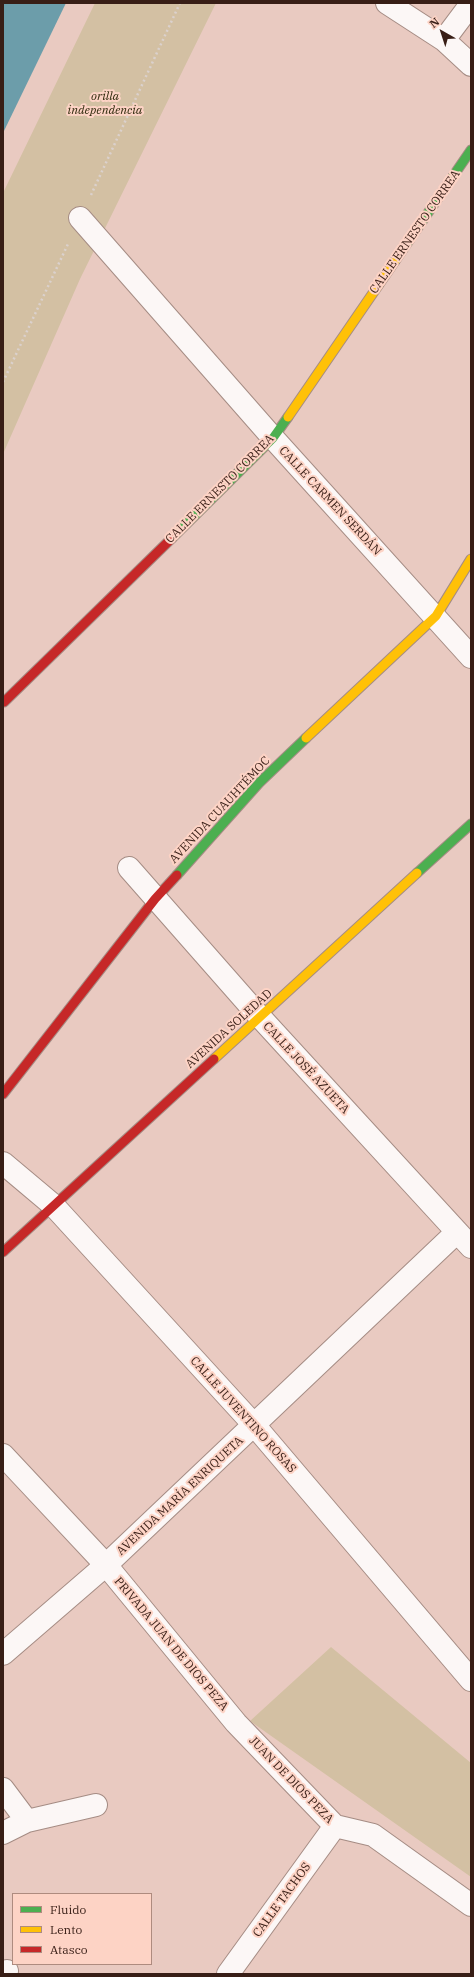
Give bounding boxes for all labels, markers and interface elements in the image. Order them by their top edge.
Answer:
north arrow [422,12,462,52]
text: N [427,15,442,31]
park label: orilla independencia [68,90,142,118]
street label: CALLE ERNESTO CORREA [367,167,463,297]
street label: CALLE ERNESTO CORREA [163,432,277,546]
street label: CALLE CARMEN SERDÁN [276,444,384,558]
street label: AVENIDA CUAUHTÉMOC [167,754,273,866]
street label: AVENIDA SOLEDAD [183,986,275,1072]
street label: CALLE JOSÉ AZUETA [260,1019,352,1117]
street label: CALLE JUVENTINO ROSAS [187,1354,299,1476]
street label: AVENIDA MARÍA ENRIQUETA [114,1434,246,1558]
street label: PRIVADA JUAN DE DIOS PEZA [111,1574,231,1714]
street label: JUAN DE DIOS PEZA [246,1733,336,1827]
street label: CALLE TACHOS [250,1860,314,1940]
legend [12,1893,152,1965]
text: Fluido [50,1902,86,1917]
text: Lento [50,1922,82,1937]
text: Atasco [50,1942,88,1957]

